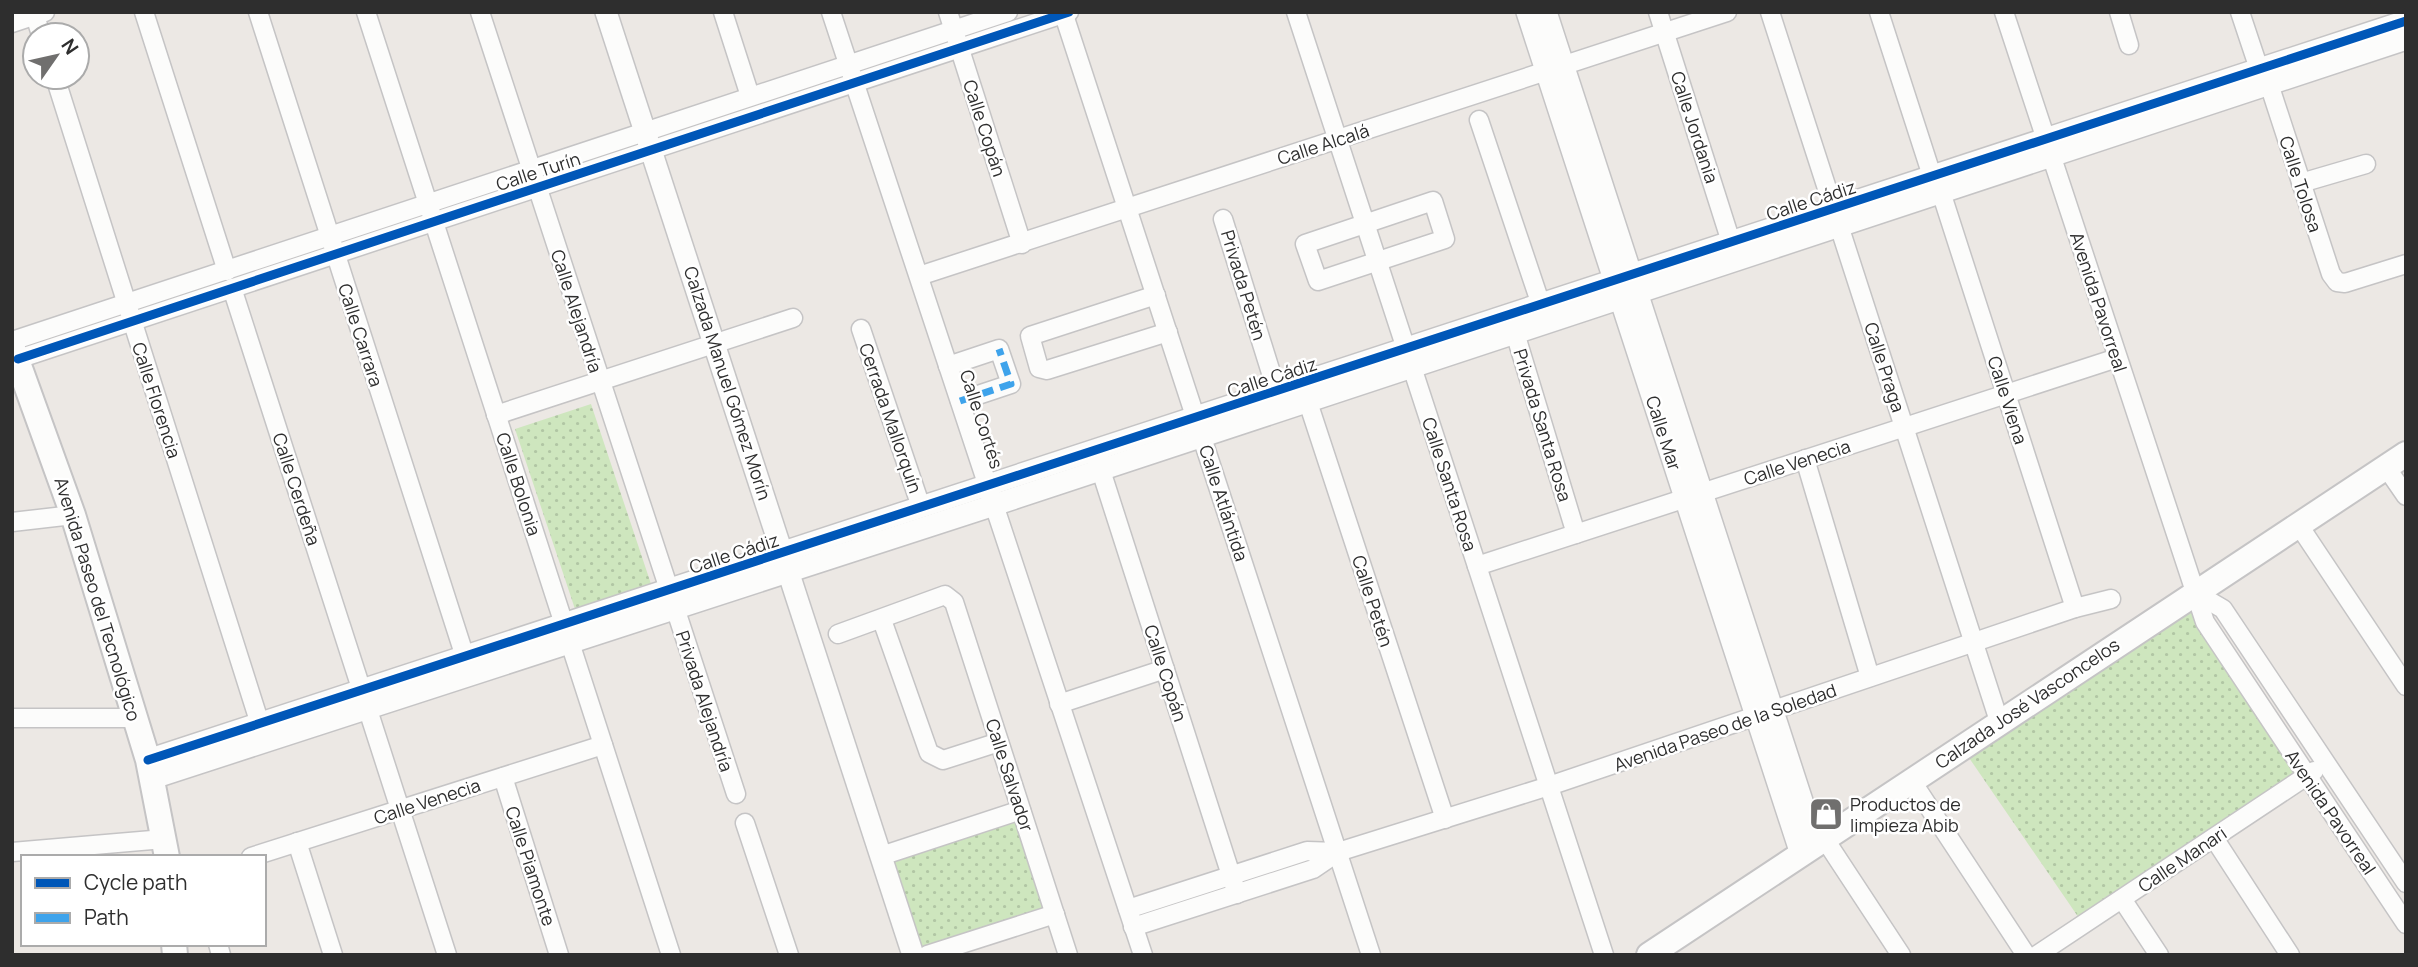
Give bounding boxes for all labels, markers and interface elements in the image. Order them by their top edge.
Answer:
north arrow [21,21,91,91]
text: N [55,34,85,59]
street label: Calle Jordania [1666,68,1724,186]
street label: Calle Copán [958,77,1012,179]
street label: Calle Alcalá [1274,118,1372,170]
street label: Calle Tolosa [2274,133,2328,235]
street label: Calle Turín [493,146,583,196]
street label: Calle Cádiz [1763,174,1859,226]
street label: Privada Petén [1216,227,1272,343]
street label: Avenida Pavorreal [2065,229,2133,375]
street label: Calle Alejandría [546,246,608,376]
street label: Calzada Manuel Gómez Morín [679,263,777,503]
street label: Calle Carrara [333,280,389,390]
street label: Calle Praga [1859,319,1911,415]
street label: Calle Florencia [127,339,187,461]
street label: Cerrada Mallorquín [854,340,928,496]
street label: Privada Santa Rosa [1508,346,1578,504]
street label: Calle Cádiz [1224,351,1320,403]
street label: Calle Viena [1983,353,2033,447]
street label: Calle Cortés [955,366,1009,472]
street label: Calle Mar [1641,393,1687,474]
street label: Calle Santa Rosa [1417,414,1483,554]
street label: Calle Bolonia [491,429,547,539]
street label: Calle Cerdeña [268,430,326,548]
street label: Calle Venecia [1741,434,1853,490]
street label: Calle Atlántida [1194,442,1254,564]
street label: Avenida Paseo del Tecnológico [49,474,147,724]
street label: Calle Cádiz [686,527,782,579]
street label: Calle Petén [1347,552,1399,650]
street label: Calle Copán [1139,622,1193,724]
street label: Privada Alejandría [671,627,739,775]
street label: Calzada José Vasconcelos [1930,632,2124,774]
street label: Avenida Paseo de la Soledad [1610,678,1840,776]
street label: Calle Salvador [980,716,1040,835]
street label: Avenida Pavorreal [2280,745,2382,879]
street label: Calle Venecia [371,773,483,829]
place label: Productos de limpieza Abib [1850,792,1961,837]
shop icon: Productos de limpieza Abib [1807,795,1845,833]
street label: Calle Piamonte [500,803,562,929]
street label: Calle Manari [2133,821,2231,897]
legend [21,855,266,946]
text: Cycle path [84,868,187,896]
text: Path [84,903,129,931]

